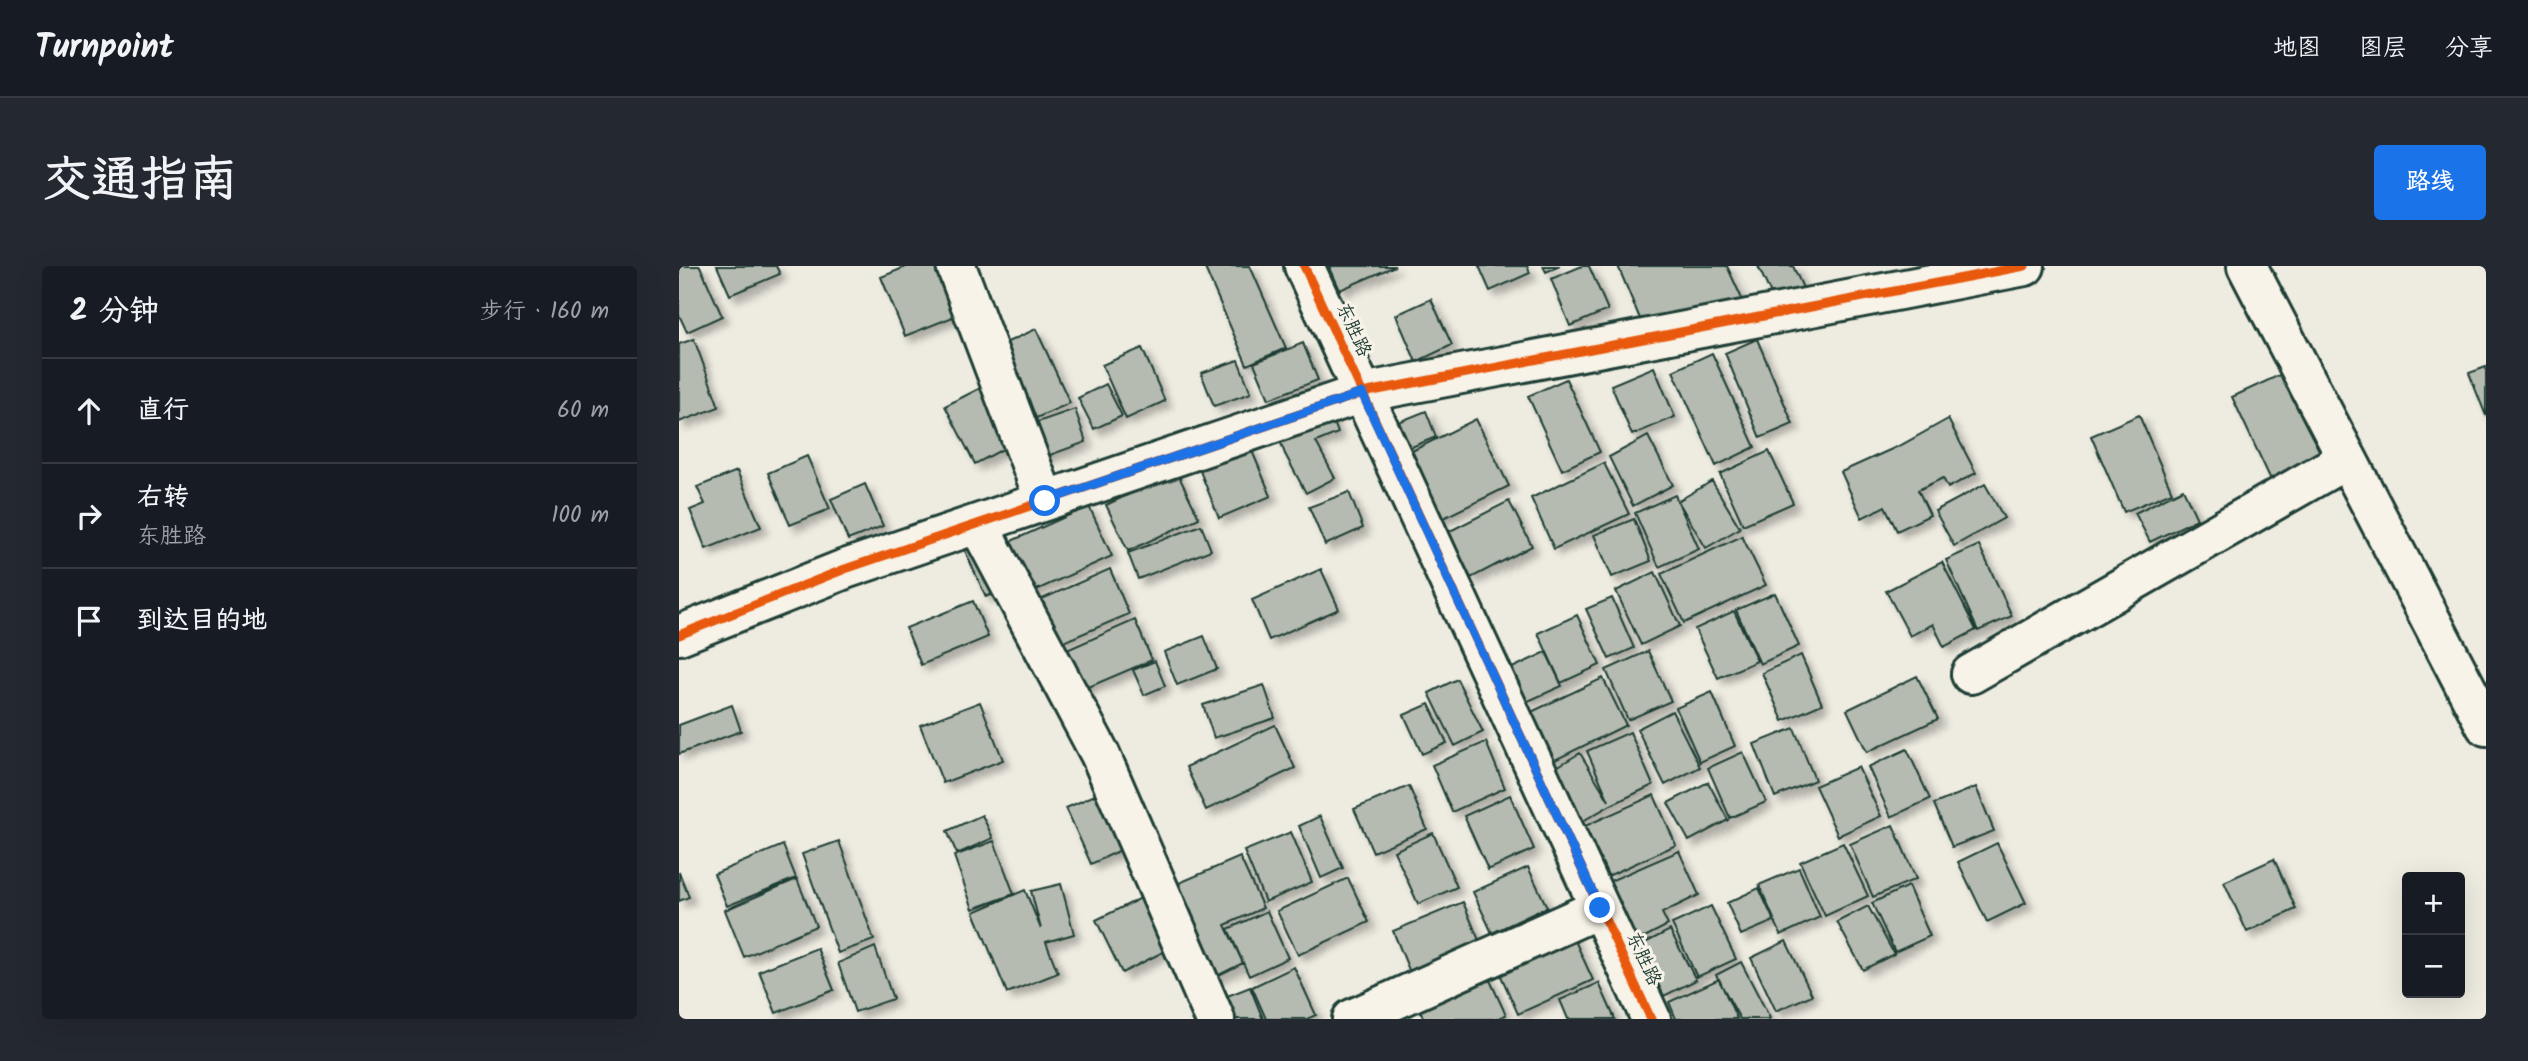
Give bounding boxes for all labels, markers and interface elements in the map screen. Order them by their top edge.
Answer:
text: Turnpoint [35,22,174,75]
text: 地图 [2273,29,2321,68]
text: 图层 [2359,29,2407,68]
text: 分享 [2445,29,2493,68]
text: 交通指南 [42,143,238,221]
button: 路线 [2374,145,2486,220]
text: 2 分钟 [70,288,159,336]
text: 步行 · 160 m [480,294,609,330]
street label: 东胜路 [1327,298,1379,362]
text: 直行 [137,390,189,432]
icon: ahead [70,392,108,430]
text: 60 m [557,393,609,429]
text: 右转 [137,477,189,519]
route start [1029,485,1060,516]
icon: right [70,497,108,535]
text: 100 m [551,498,609,534]
text: 东胜路 [137,519,206,555]
text: 到达目的地 [137,600,267,642]
icon: arrive [70,602,108,640]
map controls [2402,872,2465,998]
button: + [2402,872,2465,935]
route end [1584,892,1615,923]
street label: 东胜路 [1617,927,1669,991]
button: − [2402,935,2465,998]

